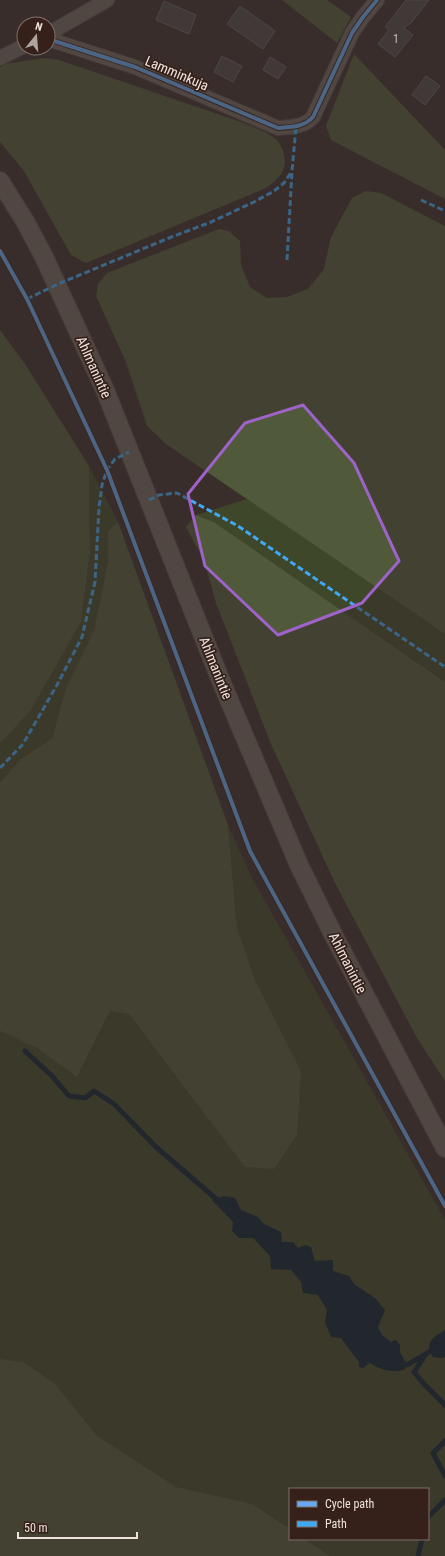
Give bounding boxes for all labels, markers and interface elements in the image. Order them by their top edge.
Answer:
north arrow [16,16,56,56]
text: N [34,20,44,34]
house number: 1 [393,32,399,46]
street label: Lamminkuja [143,52,211,94]
street label: Ahlmanintie [73,334,115,401]
street label: Ahlmanintie [196,634,236,702]
street label: Ahlmanintie [326,930,370,996]
legend [289,1488,429,1540]
text: Cycle path [325,1497,375,1511]
scale bar [18,1514,137,1540]
text: Path [325,1517,347,1531]
text: 50 m [24,1521,48,1535]

